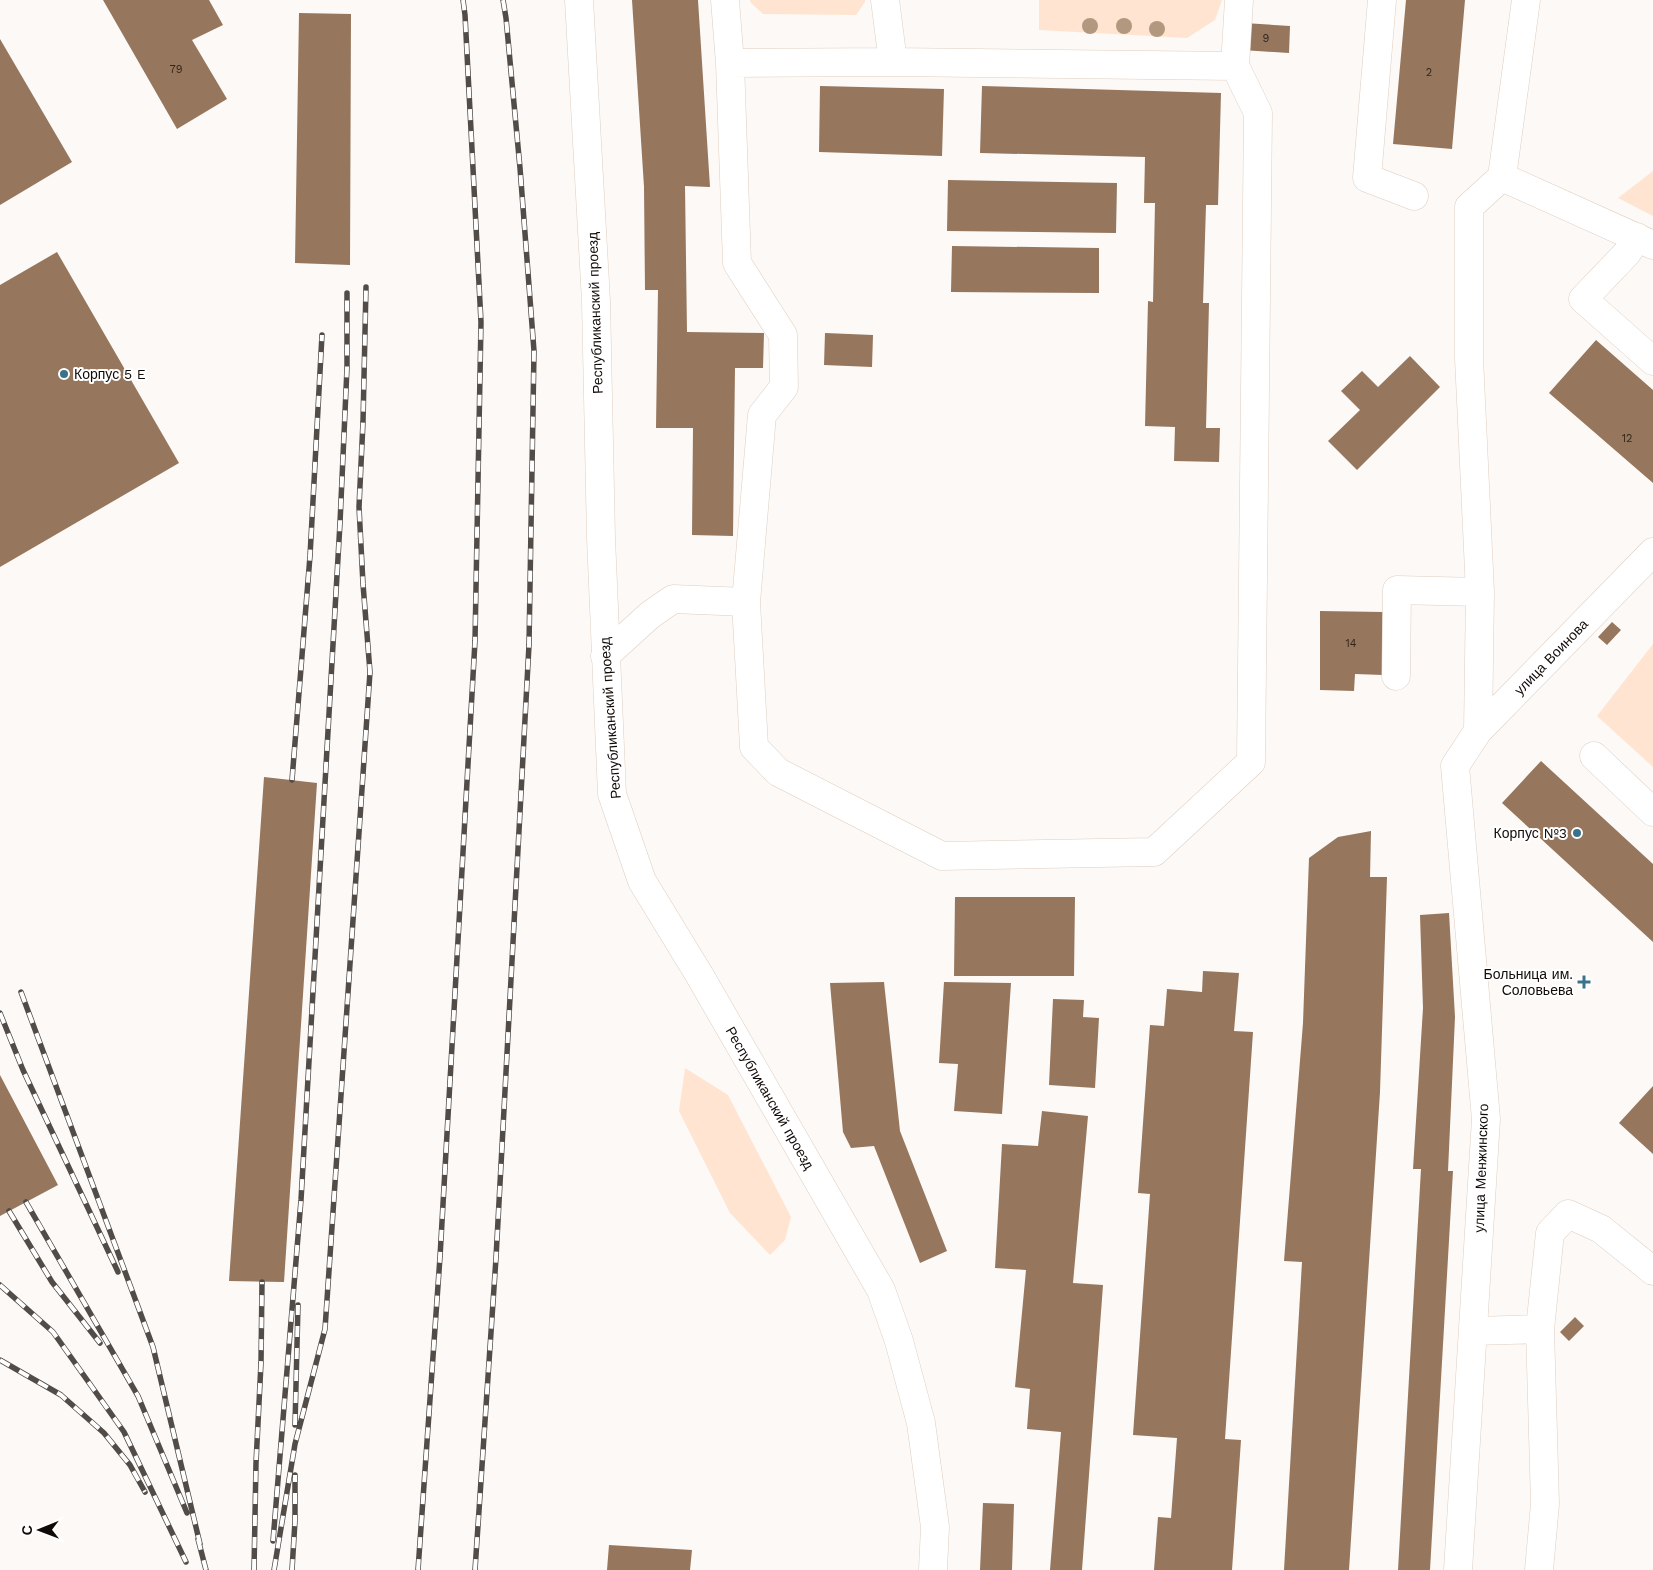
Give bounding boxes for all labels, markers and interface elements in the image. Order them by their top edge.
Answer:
house number: 9 [1263,32,1270,45]
house number: 79 [170,63,183,76]
house number: 2 [1426,66,1432,79]
street label: Республиканский проезд [584,232,606,394]
place label: Корпус 5 E [74,366,146,382]
marker: Корпус 5 E [58,368,70,380]
house number: 12 [1622,432,1632,445]
street label: улица Воинова [1511,616,1591,698]
street label: Республиканский проезд [596,637,624,799]
house number: 14 [1345,637,1357,650]
place label: Корпус №3 [1494,825,1567,841]
marker: Корпус №3 [1571,827,1583,839]
place label: Больница им. Соловьева [1484,966,1573,998]
marker: Больница им. Соловьева [1577,975,1591,989]
street label: Республиканский проезд [723,1024,817,1172]
street label: улица Менжинского [1471,1103,1491,1233]
north arrow [15,1505,65,1555]
text: С [19,1525,35,1535]

